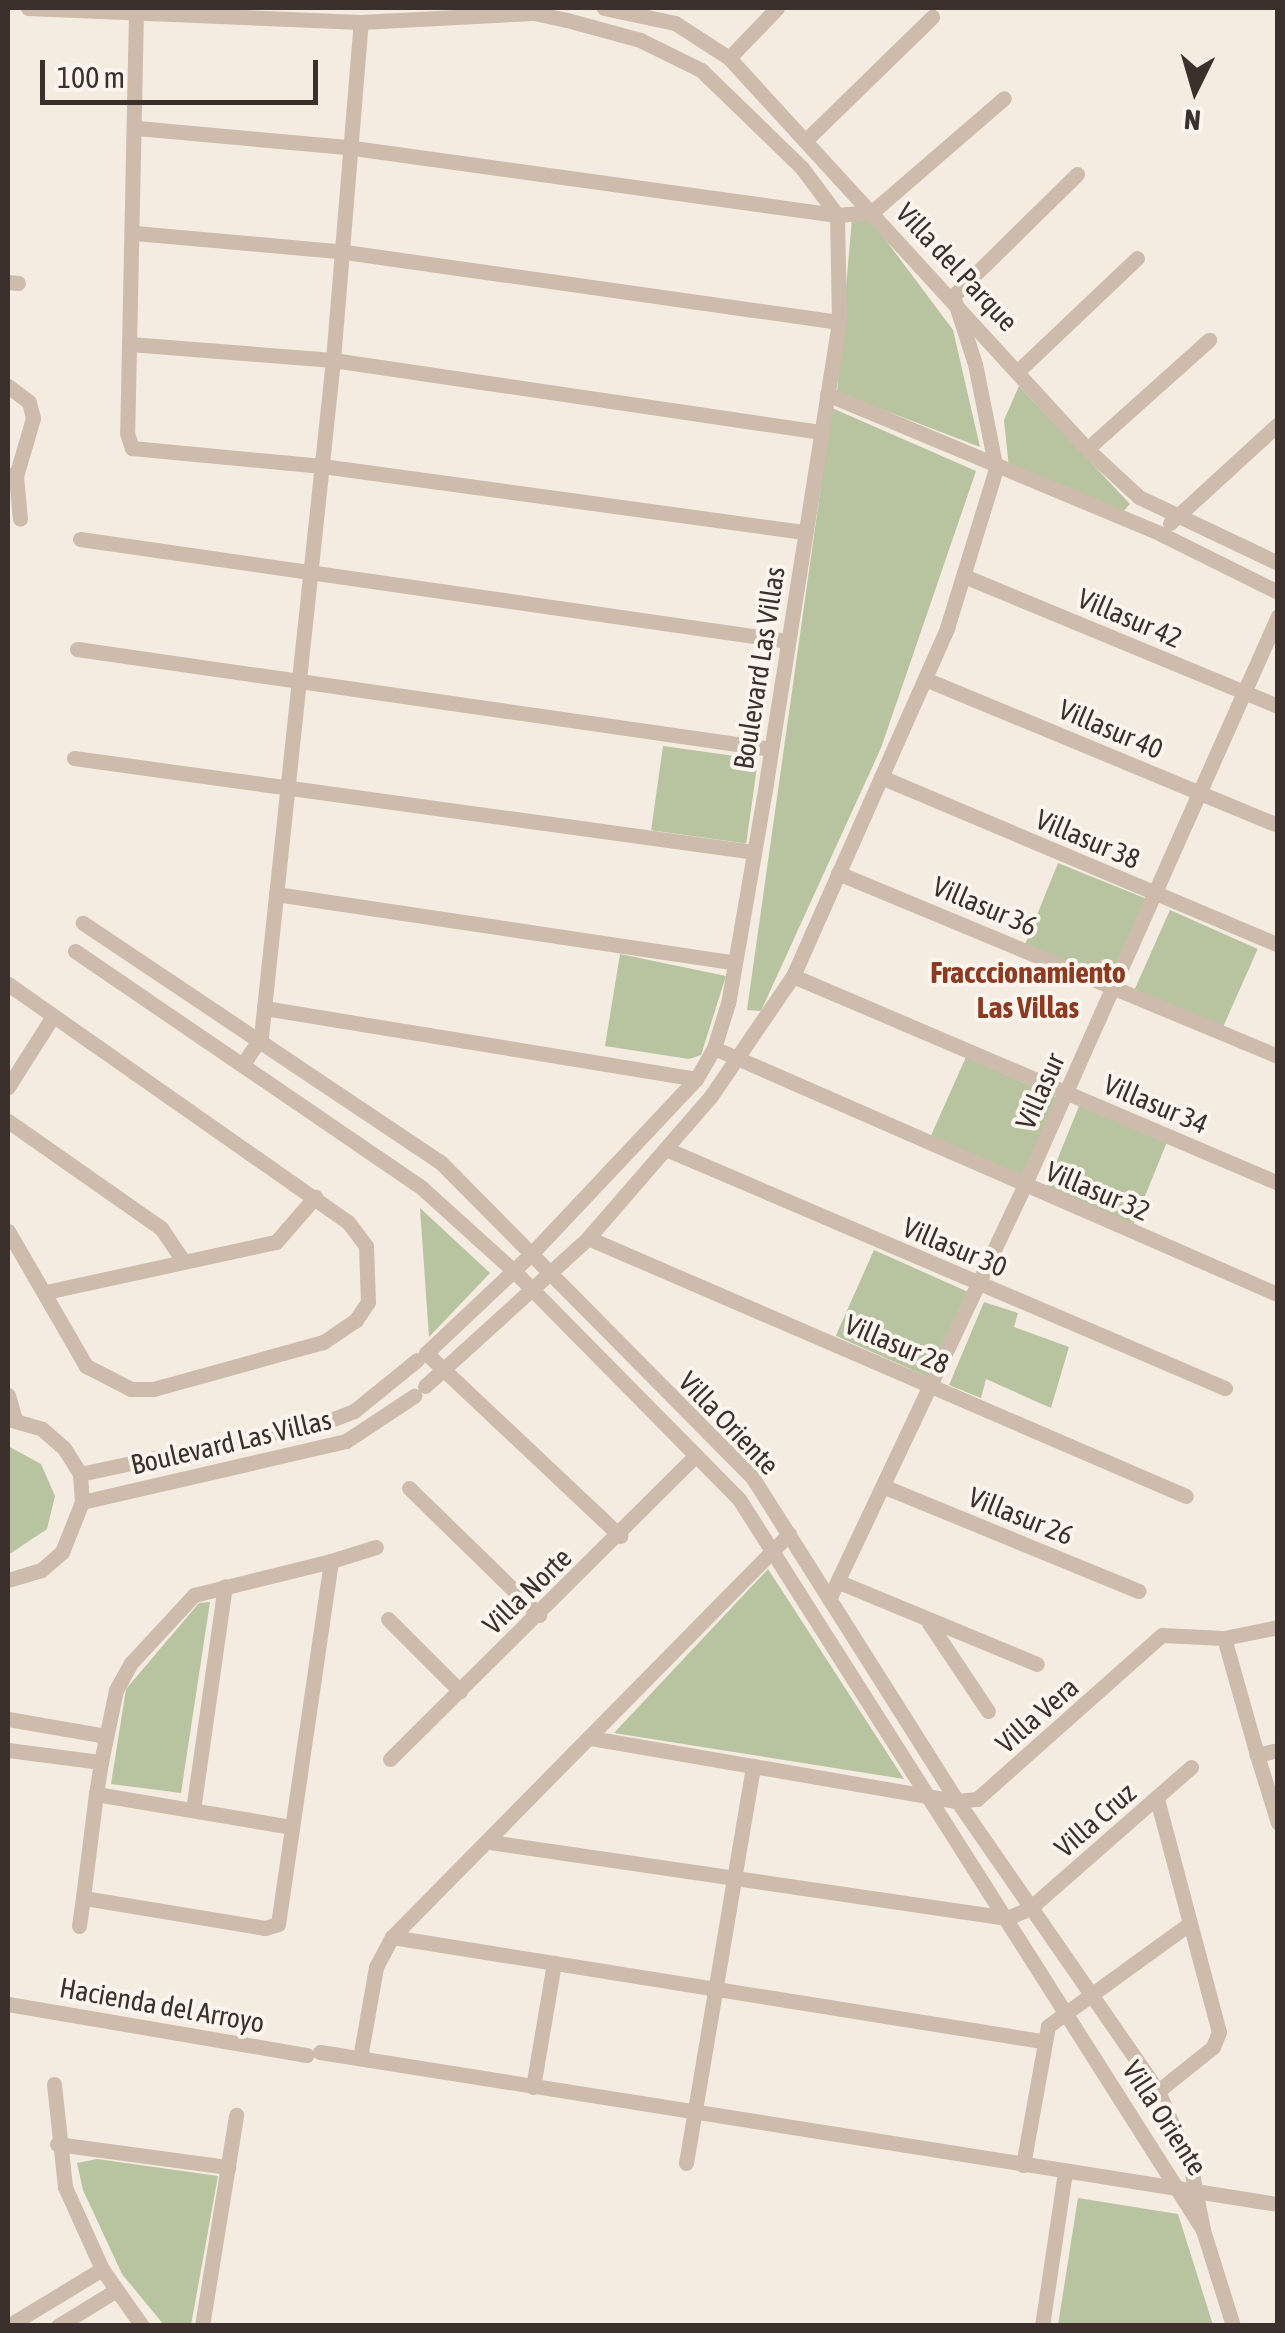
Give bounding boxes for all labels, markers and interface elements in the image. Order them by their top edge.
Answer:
scale bar [45,40,322,102]
north arrow [1145,40,1245,140]
text: 100 m [57,60,125,94]
text: N [1183,103,1202,137]
street label: Villa del Parque [889,196,1025,338]
street label: Boulevard Las Villas [726,564,792,772]
street label: Villasur 42 [1073,581,1187,655]
street label: Villasur 40 [1054,692,1168,766]
street label: Villasur 38 [1031,802,1145,876]
street label: Villasur 36 [928,869,1042,943]
district label: Fracccionamiento Las Villas [930,954,1126,1024]
street label: Villasur [1008,1048,1072,1134]
street label: Villasur 34 [1099,1067,1213,1141]
street label: Villasur 32 [1041,1154,1155,1228]
street label: Villasur 30 [898,1210,1012,1284]
street label: Villasur 28 [840,1307,954,1381]
street label: Villa Oriente [672,1365,786,1481]
street label: Boulevard Las Villas [128,1403,334,1481]
street label: Villasur 26 [964,1480,1078,1552]
street label: Villa Norte [476,1541,578,1641]
street label: Villa Vera [989,1670,1085,1760]
street label: Villa Cruz [1048,1776,1142,1864]
street label: Hacienda del Arroyo [57,1970,267,2040]
street label: Villa Oriente [1116,2054,1214,2182]

